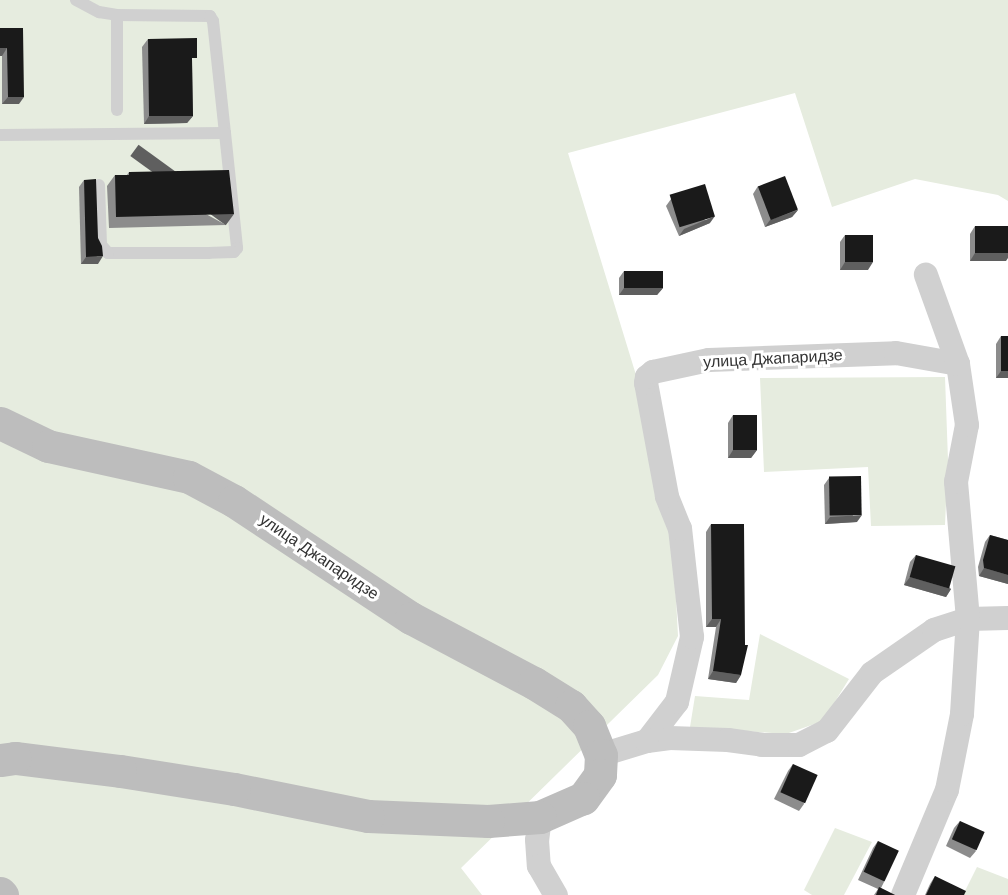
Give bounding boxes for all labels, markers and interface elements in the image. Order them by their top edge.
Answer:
street label: улица Джапаридзе [703,346,843,372]
street label: улица Джапаридзе [256,510,382,604]

